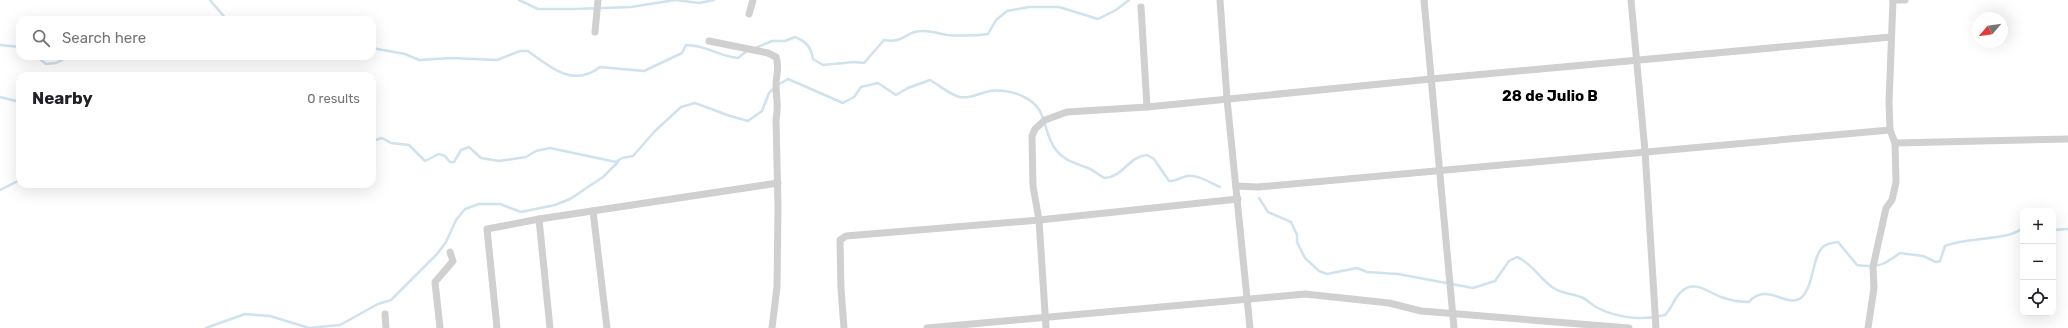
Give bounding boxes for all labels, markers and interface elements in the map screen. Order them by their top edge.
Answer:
north arrow [1972,12,2008,48]
search box [16,16,376,60]
icon: search [30,27,52,49]
text: Search here [62,29,146,47]
district label: 28 de Julio B [1502,87,1598,105]
text: Nearby [32,88,93,108]
text: 0 results [307,91,360,106]
map controls [2020,208,2056,316]
button: + [2020,208,2056,244]
button: − [2020,244,2056,280]
button: locate [2020,280,2056,316]

